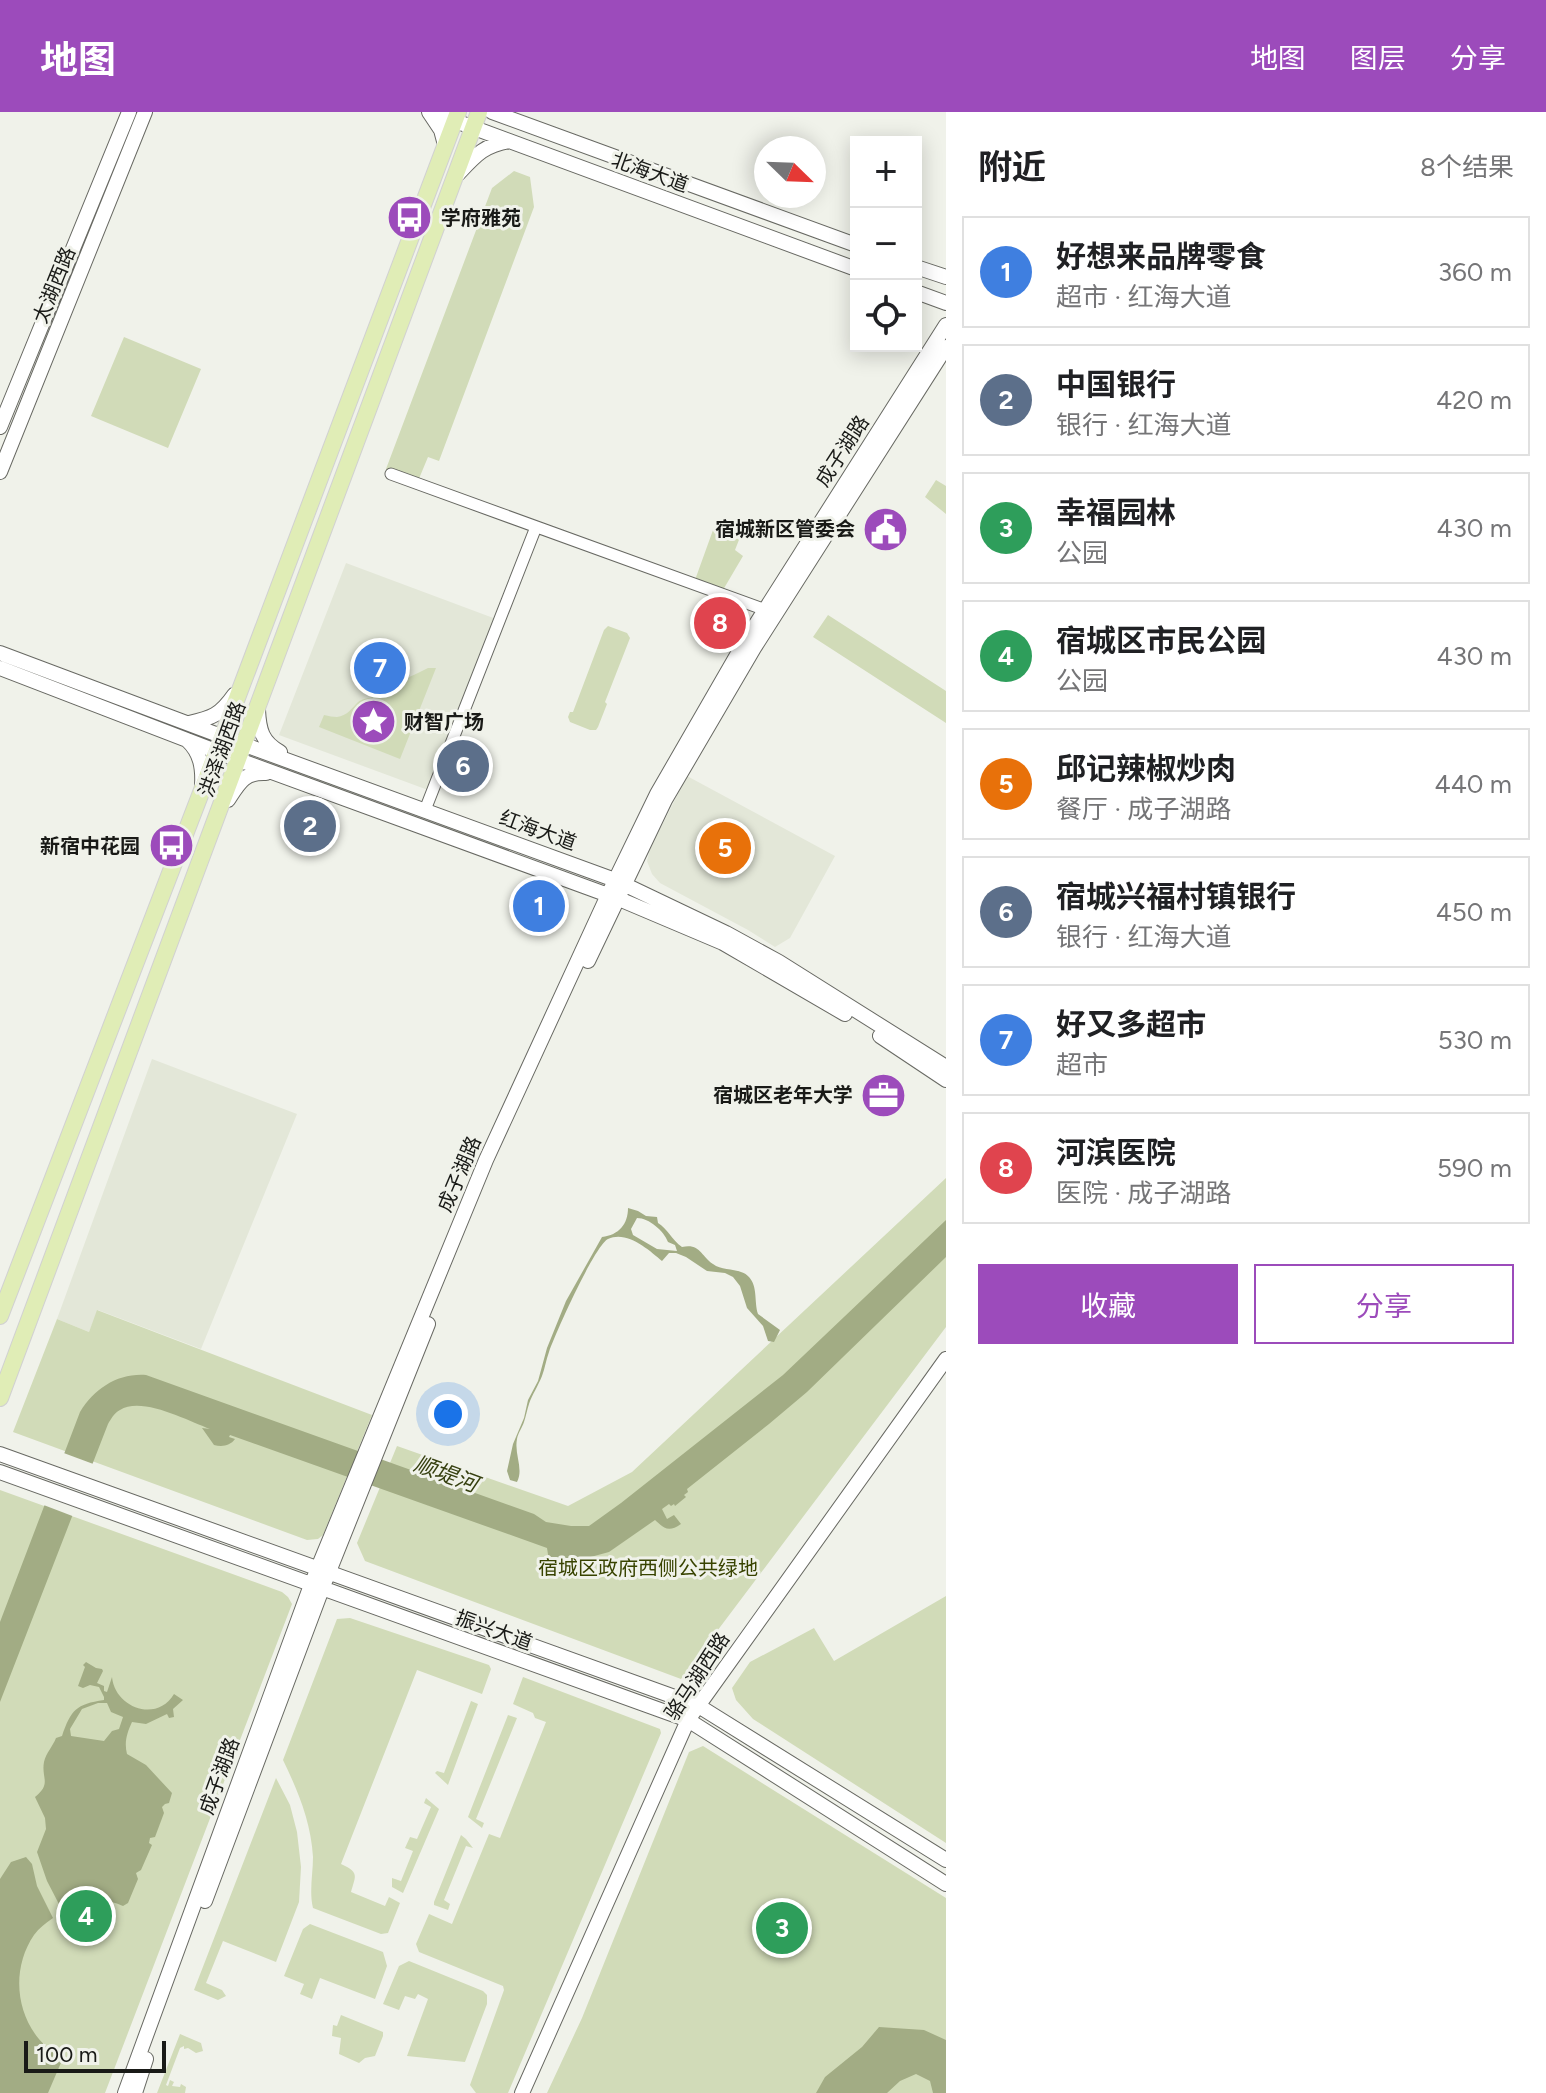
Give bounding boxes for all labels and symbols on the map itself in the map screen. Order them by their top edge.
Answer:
north arrow [754,136,826,208]
street label: 北海大道 [608,147,692,197]
bus stop icon: 学府雅苑 [386,194,434,242]
place label: 学府雅苑 [441,206,521,230]
street label: 太湖西路 [28,243,80,327]
street label: 成子湖路 [810,411,874,491]
public building icon: 宿城新区管委会 [862,505,910,553]
place label: 宿城新区管委会 [715,517,855,541]
pin: 8 [694,593,746,653]
pin: 7 [354,638,406,698]
street label: 洪泽湖西路 [194,698,250,800]
place icon: 财智广场 [349,698,397,746]
place label: 财智广场 [404,710,484,734]
pin: 6 [437,736,489,796]
pin: 2 [284,796,336,856]
street label: 红海大道 [496,805,580,855]
pin: 5 [699,818,751,878]
bus stop icon: 新宿中花园 [147,822,195,870]
place label: 新宿中花园 [40,834,140,858]
pin: 1 [513,876,565,936]
office icon: 宿城区老年大学 [860,1071,908,1119]
place label: 宿城区老年大学 [713,1083,853,1107]
street label: 成子湖路 [432,1132,486,1216]
your location [428,1394,468,1434]
water label: 顺堤河 [410,1450,485,1499]
park label: 宿城区政府西侧公共绿地 [538,1556,758,1580]
street label: 振兴大道 [452,1605,536,1655]
street label: 骆马湖西路 [660,1628,734,1724]
street label: 成子湖路 [194,1734,244,1818]
pin: 4 [60,1886,112,1946]
pin: 3 [756,1898,808,1958]
scale bar [24,2037,166,2073]

